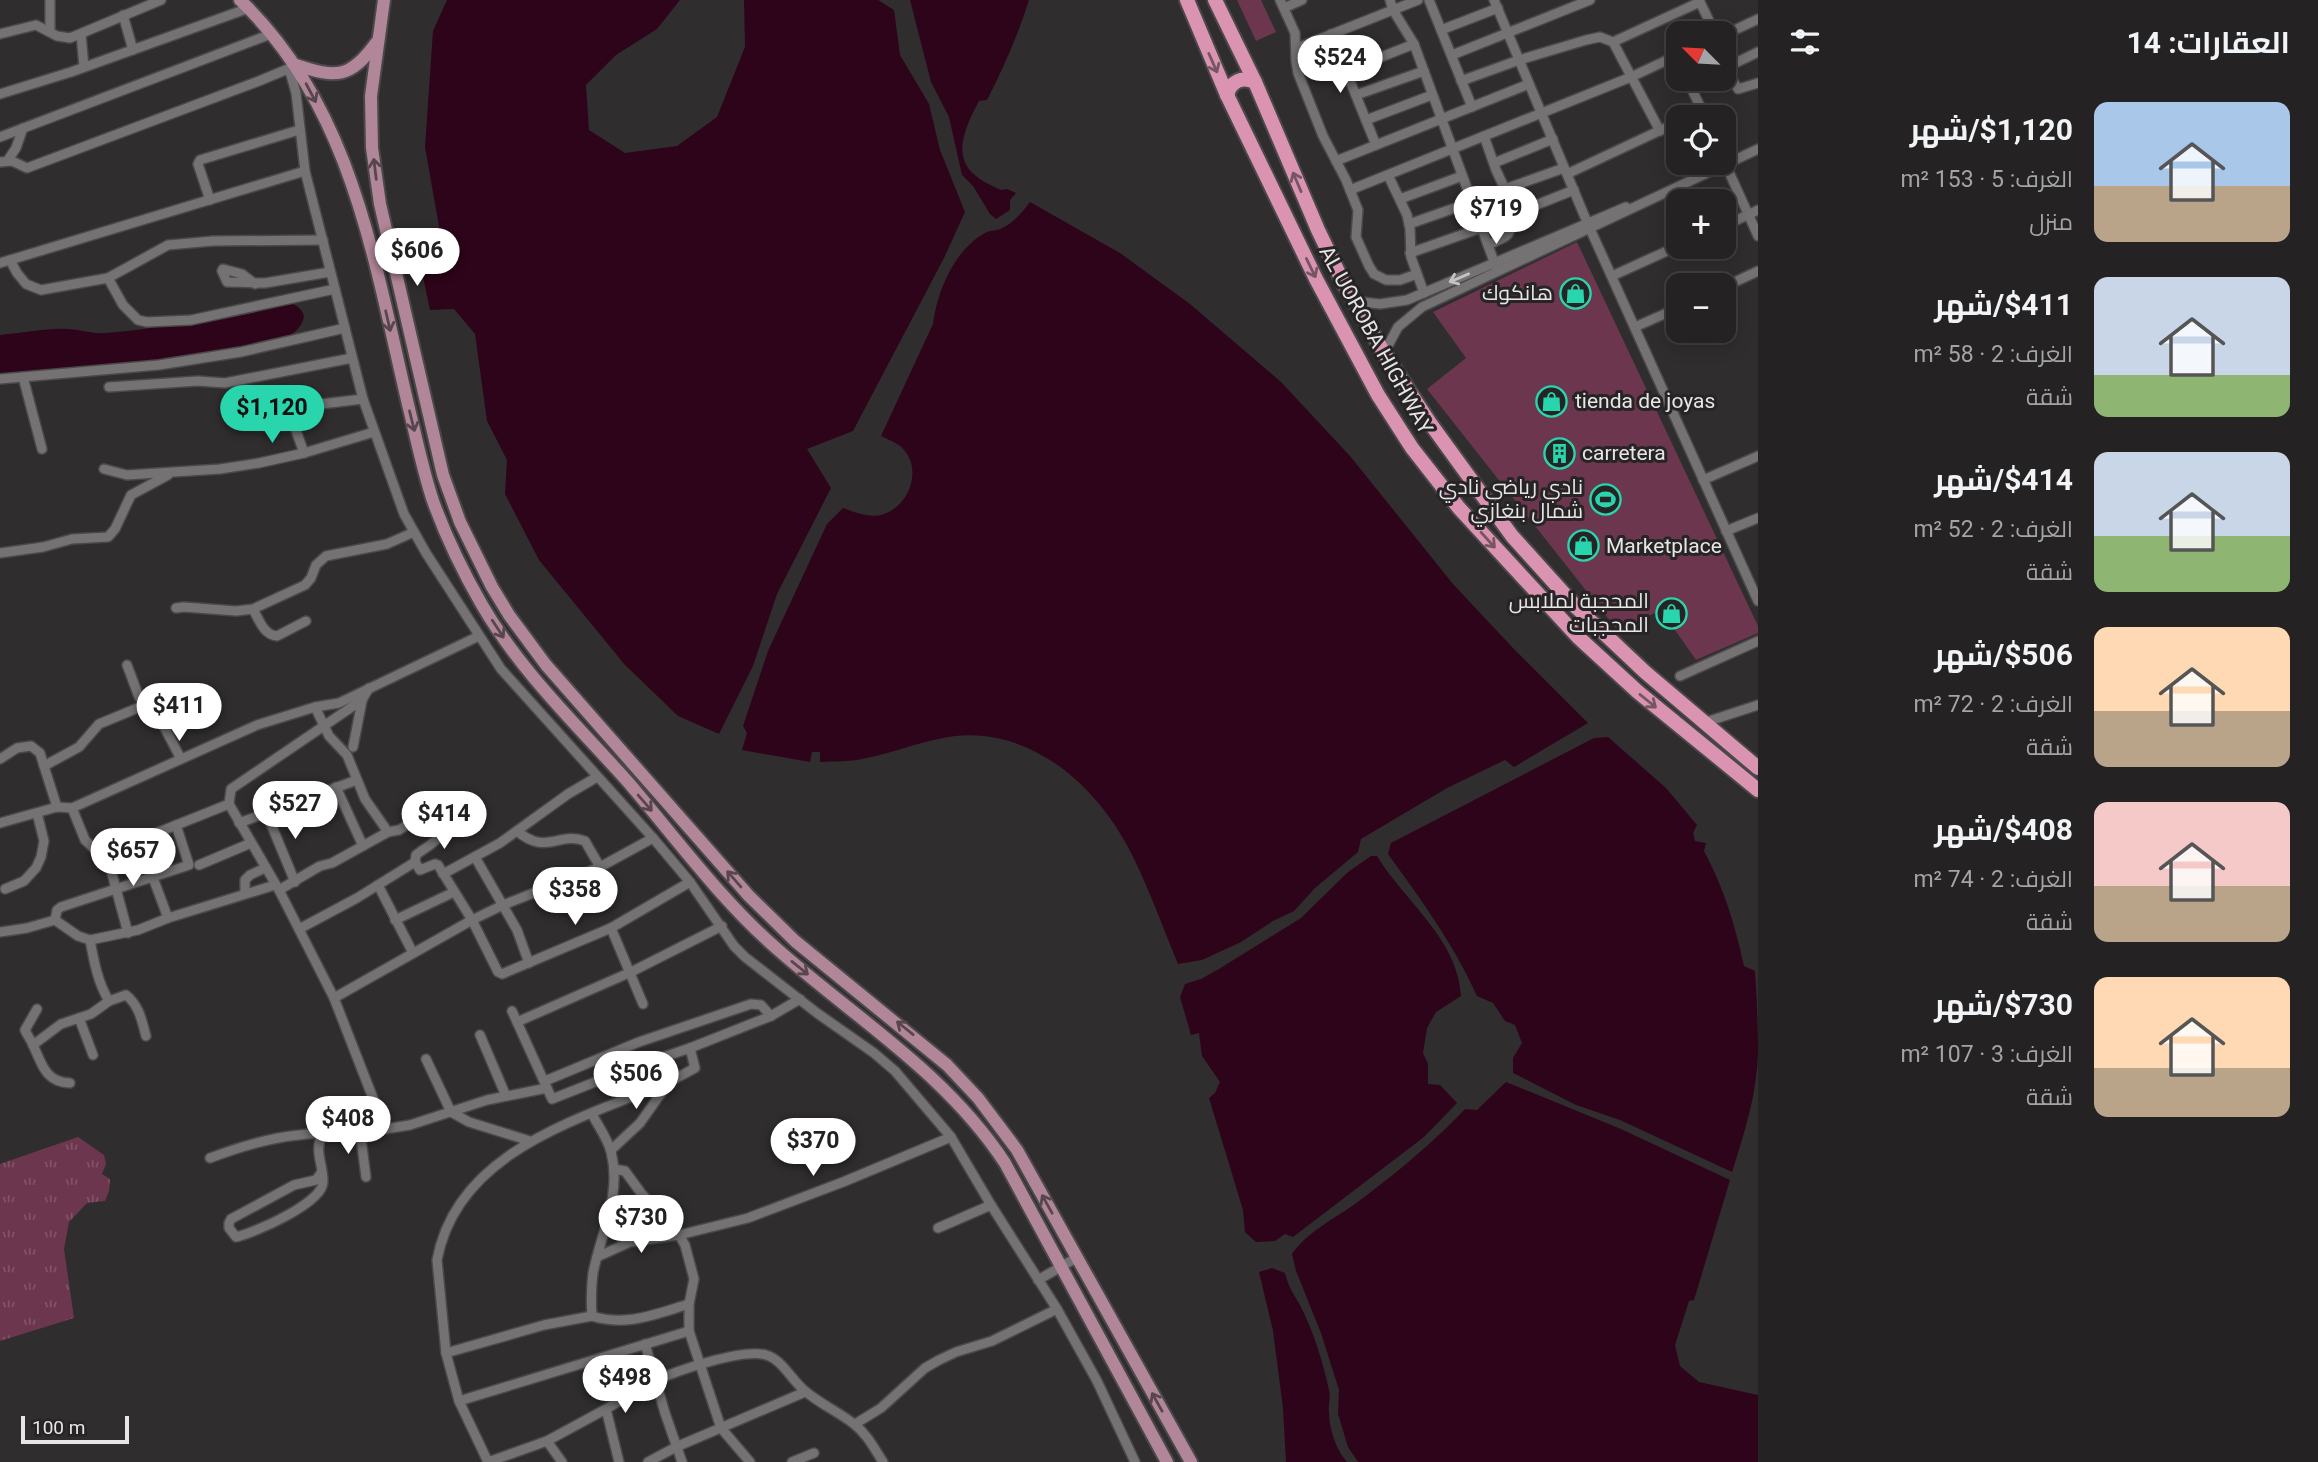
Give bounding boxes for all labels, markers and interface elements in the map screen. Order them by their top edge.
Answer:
north arrow [1666,21,1736,91]
map controls [1666,21,1736,343]
icon: filters [1786,23,1824,61]
text: العقارات: 14 [2126,25,2290,60]
pin: $524 [1299,36,1381,95]
text: $524 [1314,44,1366,71]
one-way arrow [1207,52,1220,73]
one-way arrow [304,82,318,102]
button: locate [1666,105,1736,175]
text: $1,120/شهر [1910,112,2073,147]
icon: home [2150,130,2234,214]
one-way arrow [368,158,381,181]
text: الغرف: 5 · 153 m² [1900,166,2073,193]
one-way arrow [1290,171,1303,193]
pin: $719 [1455,187,1537,246]
button: + [1666,189,1736,259]
text: $719 [1470,195,1522,222]
text: منزل [2029,209,2073,236]
pin: $606 [376,229,458,288]
text: $606 [391,237,443,264]
street label: AL UOROBA HIGHWAY [1314,242,1438,439]
one-way arrow [1305,257,1319,278]
one-way arrow [1449,272,1470,285]
button: − [1666,273,1736,343]
shop icon: هانكوك [1559,276,1593,310]
place label: هانكوك [1482,281,1553,305]
text: $411/شهر [1934,287,2073,322]
icon: home [2150,305,2234,389]
one-way arrow [382,309,396,332]
text: الغرف: 2 · 58 m² [1913,341,2073,368]
shop icon: tienda de joyas [1535,384,1569,418]
text: شقة [2026,384,2073,411]
pin: $1,120 [215,386,329,445]
place label: tienda de joyas [1575,389,1715,413]
text: $1,120 [236,394,308,421]
one-way arrow [406,409,419,431]
building icon: carretera [1542,436,1576,470]
place label: carretera [1582,441,1666,465]
text: $414/شهر [1934,462,2073,497]
place label: نادي رياضي نادي شمال بنغازي [1439,475,1583,527]
icon: home [2150,480,2234,564]
sports icon: نادي رياضي نادي شمال بنغازي [1589,482,1623,516]
text: الغرف: 2 · 52 m² [1913,516,2073,543]
shop icon: Marketplace [1566,529,1600,563]
one-way arrow [1480,530,1496,548]
place label: Marketplace [1606,534,1722,558]
text: شقة [2026,559,2073,586]
place label: المحجبة لملابس المحجبات [1509,589,1649,637]
shop icon: المحجبة لملابس المحجبات [1655,596,1689,630]
one-way arrow [491,619,505,639]
text: $506/شهر [1934,637,2073,672]
icon: home [2150,655,2234,739]
pin: $411 [138,684,220,743]
text: الغرف: 2 · 72 m² [1913,691,2073,718]
text: $411 [153,692,205,719]
one-way arrow [1639,693,1657,709]
text: شقة [2026,734,2073,761]
pin: $527 [254,782,336,841]
text: $527 [269,790,321,817]
pin: $414 [403,792,485,851]
one-way arrow [637,793,653,811]
text: $414 [418,800,470,827]
text: $408/شهر [1934,812,2073,847]
pin: $657 [92,828,174,888]
icon: home [2150,830,2234,914]
text: $657 [107,837,159,864]
text: الغرف: 2 · 74 m² [1913,866,2073,893]
pin: $358 [534,867,616,927]
one-way arrow [726,870,742,888]
text: $358 [549,876,601,903]
text: شقة [2026,909,2073,936]
one-way arrow [791,961,809,976]
text: $730/شهر [1934,987,2073,1022]
icon: home [2150,1005,2234,1089]
one-way arrow [896,1021,915,1036]
text: الغرف: 3 · 107 m² [1900,1041,2073,1068]
pin: $506 [595,1052,677,1111]
text: $506 [610,1060,662,1087]
text: شقة [2026,1084,2073,1111]
pin: $408 [307,1096,389,1156]
text: $408 [322,1105,374,1132]
pin: $370 [772,1118,854,1178]
text: $370 [787,1127,839,1154]
one-way arrow [1040,1194,1054,1214]
pin: $730 [600,1196,682,1255]
text: $730 [615,1204,667,1231]
pin: $498 [584,1356,666,1415]
text: $498 [599,1364,651,1391]
one-way arrow [1150,1393,1164,1413]
scale bar [21,1413,130,1445]
text: 100 m [32,1416,85,1439]

